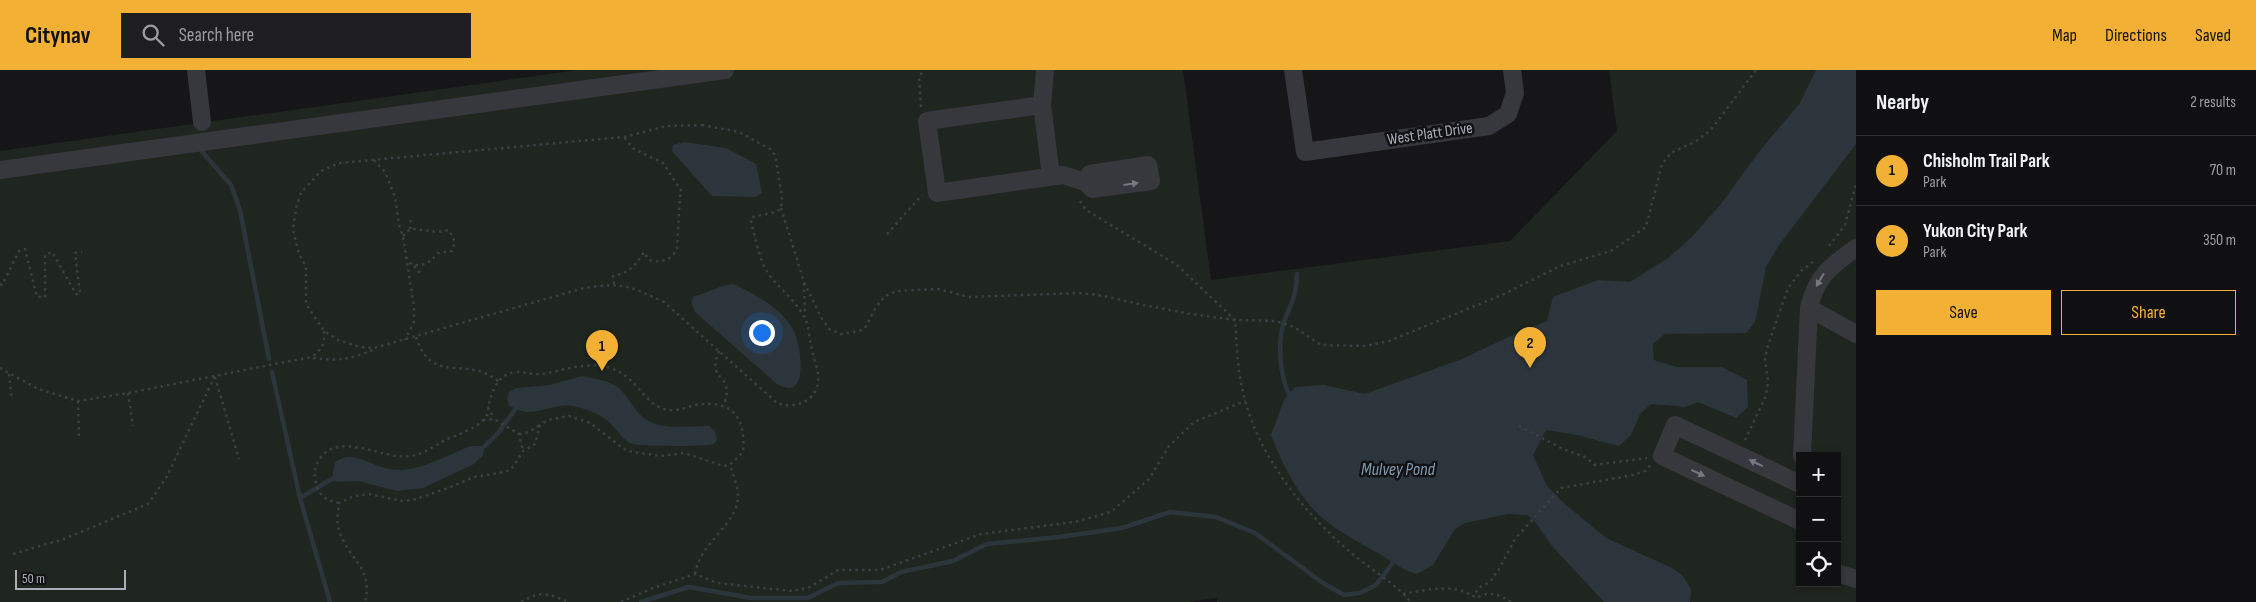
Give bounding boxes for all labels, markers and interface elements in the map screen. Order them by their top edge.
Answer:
search box [121,13,471,58]
text: Citynav [25,21,91,50]
icon: search [139,21,167,49]
text: Search here [179,24,254,47]
text: Map [2052,25,2077,46]
text: Directions [2105,25,2167,46]
text: Saved [2195,25,2231,46]
text: Nearby [1876,90,1929,115]
text: 2 results [2190,93,2236,112]
street label: West Platt Drive [1386,119,1474,149]
text: Chisholm Trail Park [1923,150,2050,173]
text: 1 [1889,161,1895,180]
text: 70 m [2210,161,2236,180]
text: Park [1923,173,1946,192]
one-way arrow [1123,179,1139,187]
text: Yukon City Park [1923,220,2028,243]
text: 2 [1888,231,1896,250]
text: 350 m [2203,231,2236,250]
text: Park [1923,243,1946,262]
one-way arrow [1816,273,1825,286]
button: Save [1876,290,2051,335]
button: Share [2061,290,2236,335]
your location [749,320,775,346]
pin: 2 [1514,327,1546,368]
pin: 1 [586,330,618,371]
map controls [1796,452,1841,587]
button: + [1796,452,1841,497]
water label: Mulvey Pond [1361,459,1436,480]
one-way arrow [1749,459,1763,467]
one-way arrow [1691,469,1705,477]
button: − [1796,497,1841,542]
button: locate [1796,542,1841,587]
scale bar [15,567,126,590]
text: 50 m [22,570,45,587]

